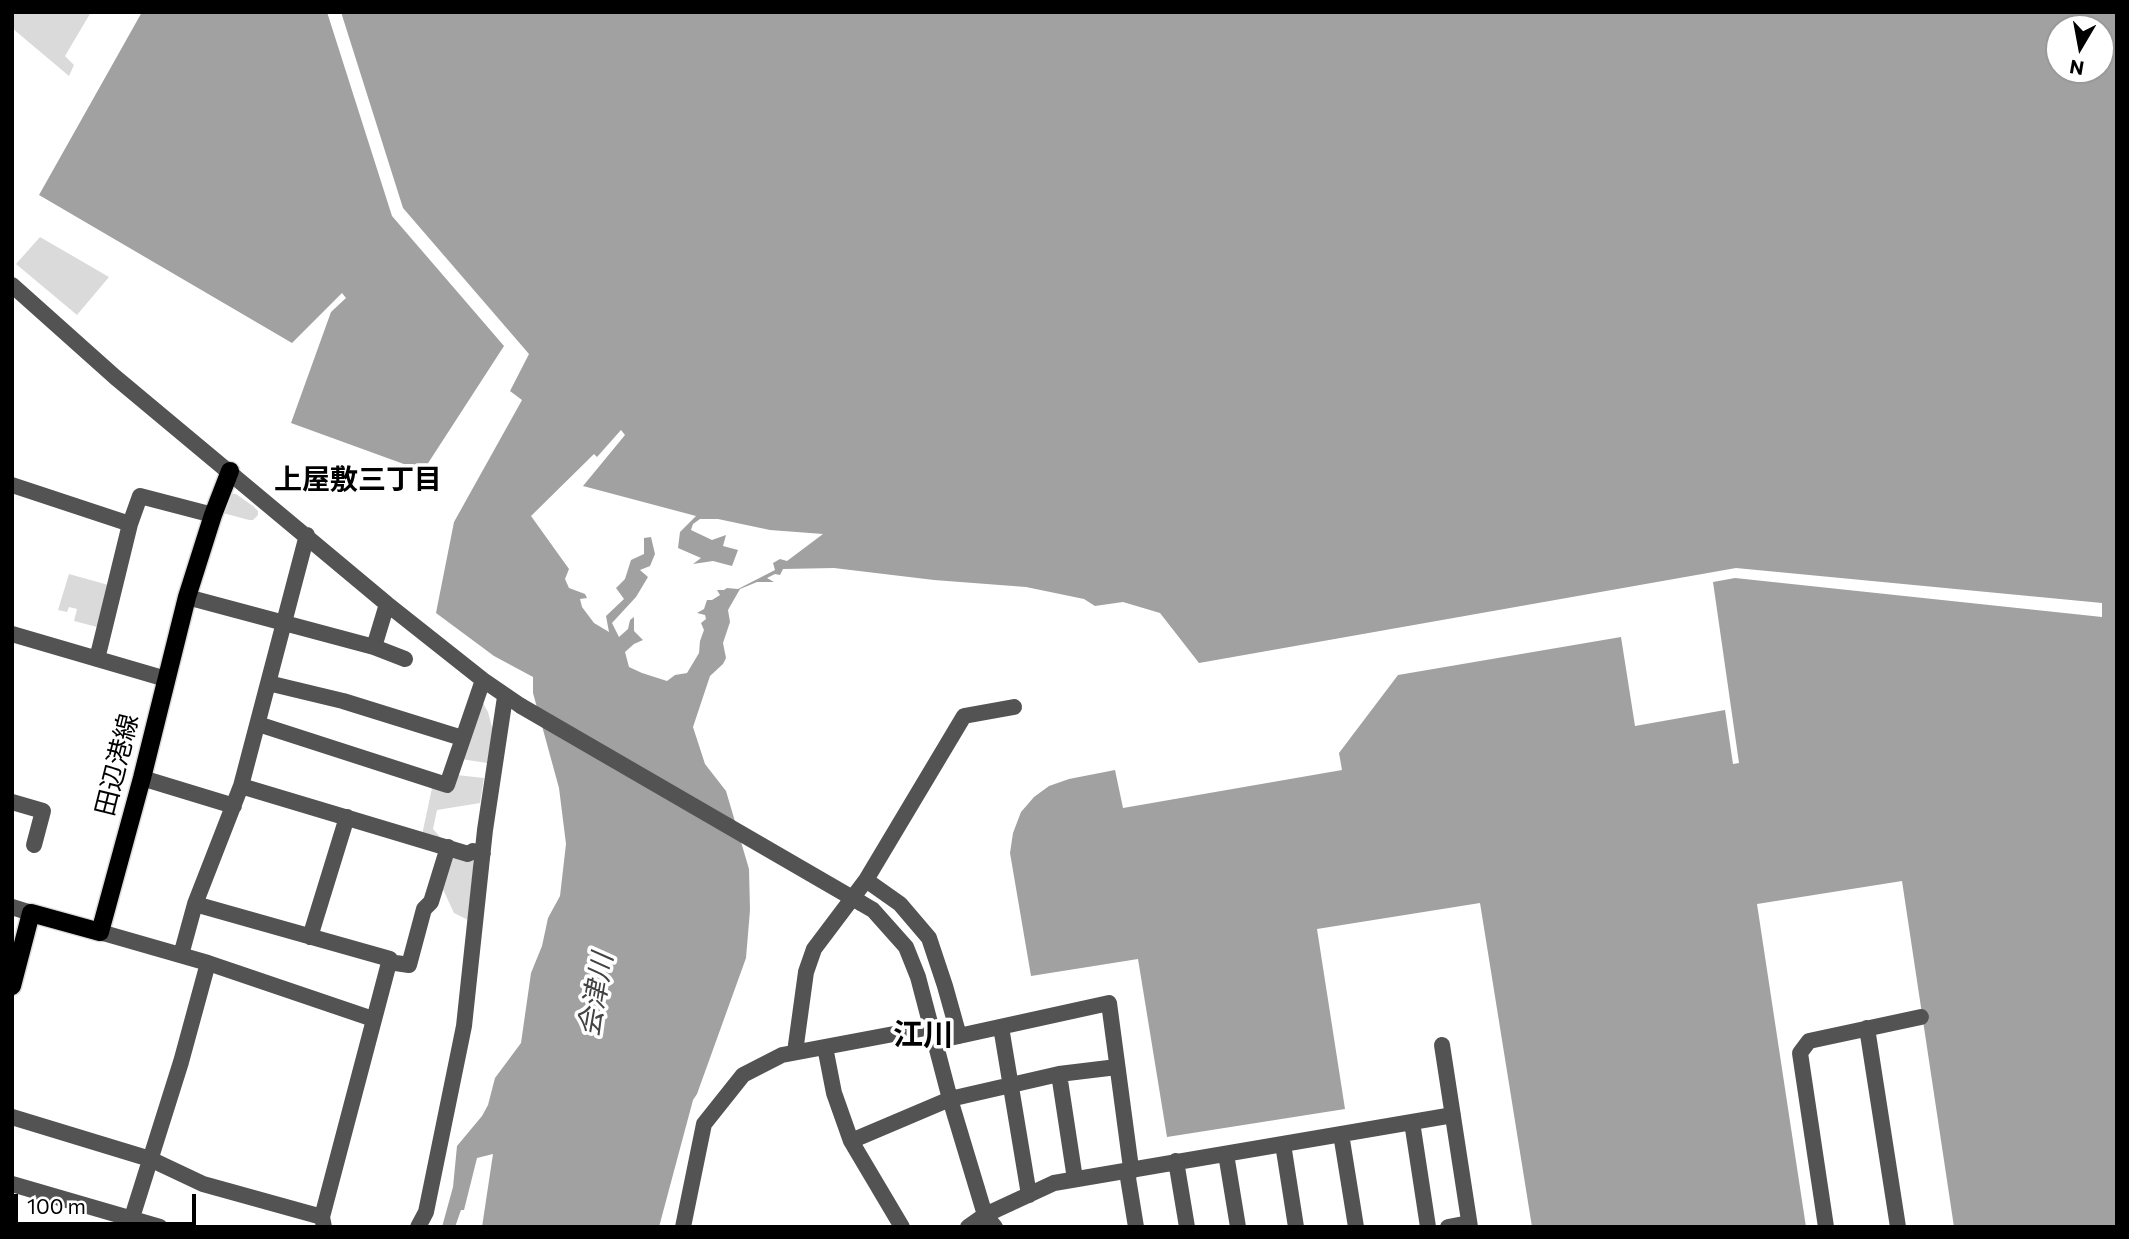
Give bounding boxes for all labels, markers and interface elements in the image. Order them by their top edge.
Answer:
north arrow [2045,14,2115,84]
text: N [2068,56,2086,81]
district label: 上屋敷三丁目 [274,463,442,497]
street label: 田辺港線 [89,711,145,819]
water label: 会津川 [572,951,620,1039]
district label: 江川 [893,1017,953,1053]
scale bar [18,1180,200,1224]
text: 100 m [27,1193,86,1218]

